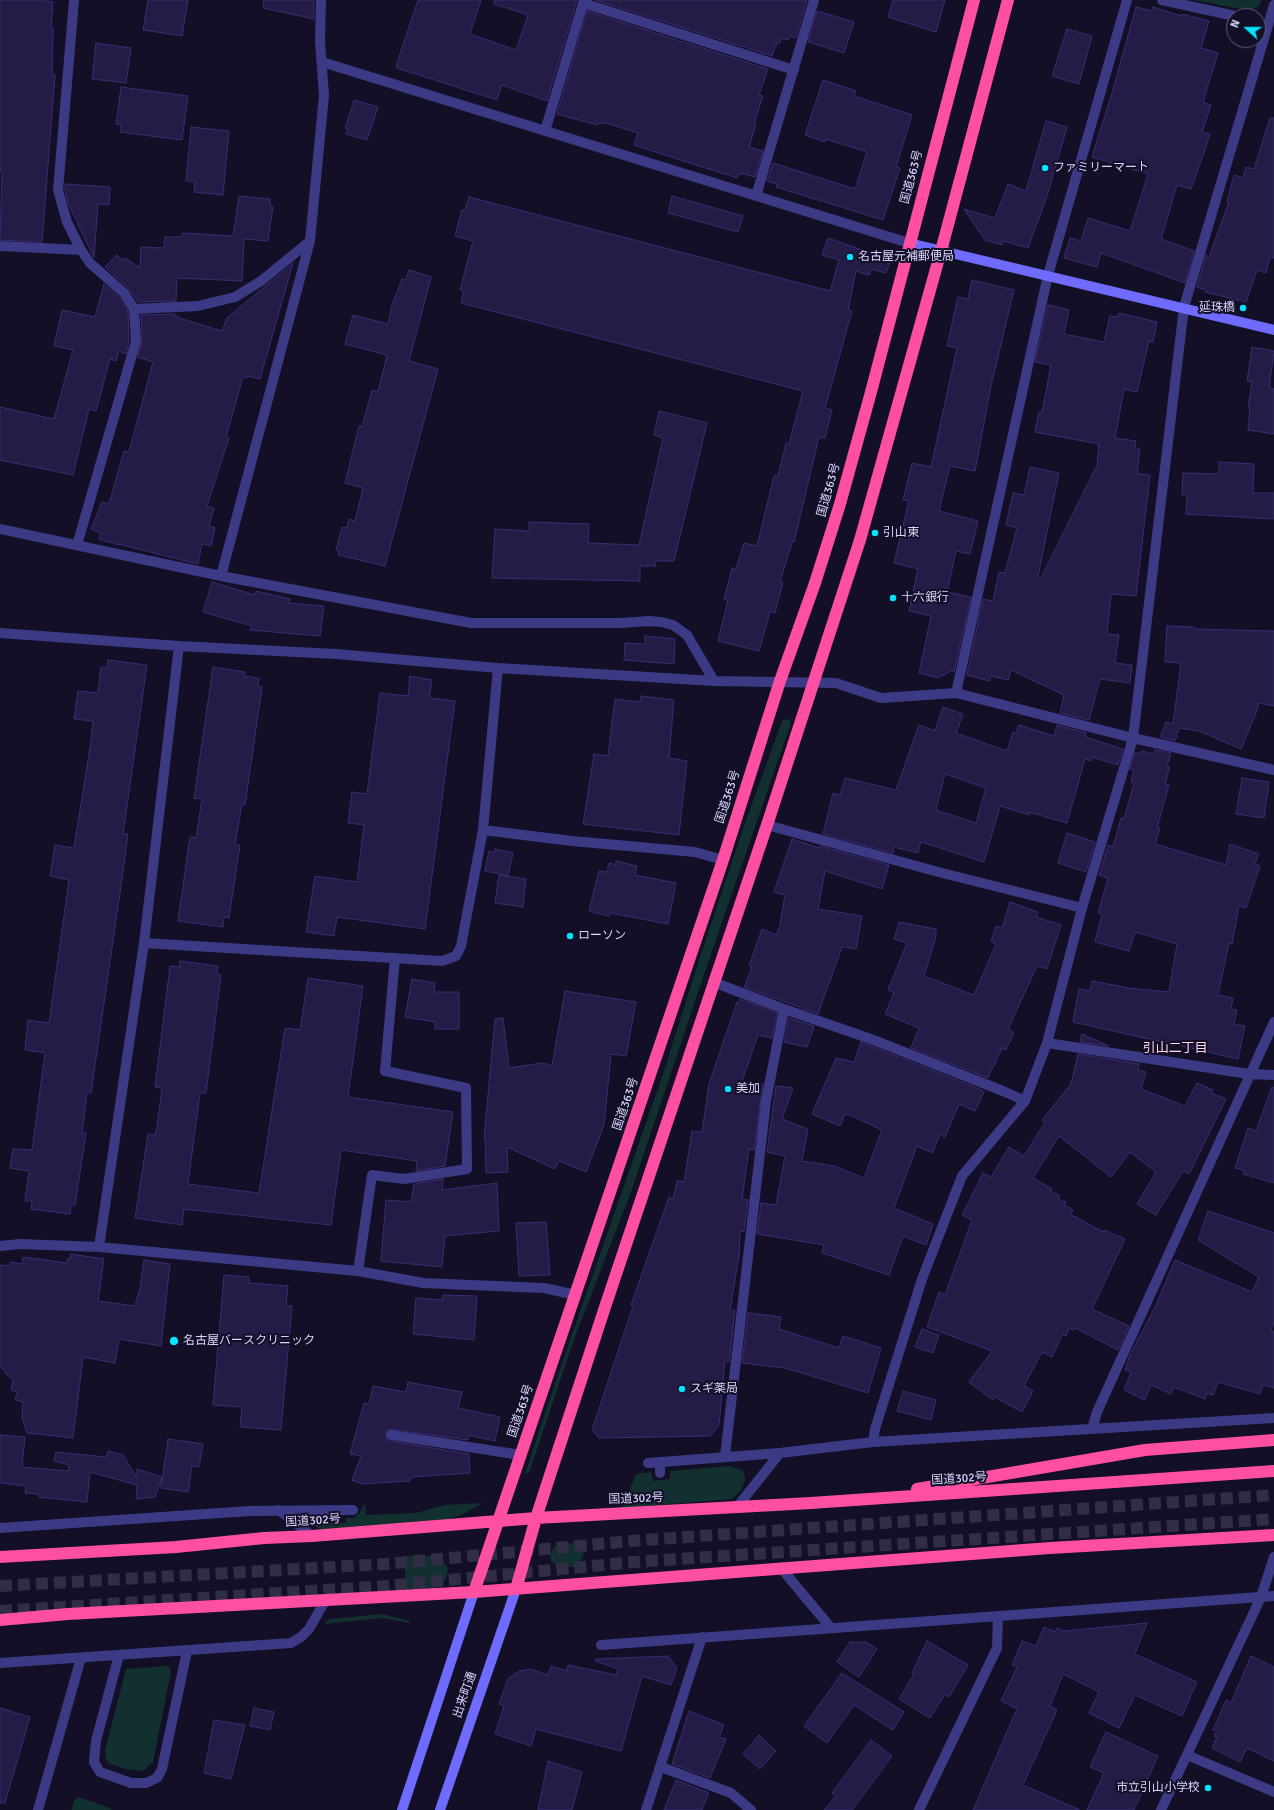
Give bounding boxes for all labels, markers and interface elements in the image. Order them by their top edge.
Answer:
north arrow [1226,8,1266,48]
text: N [1228,18,1243,30]
street label: 国道363号 [898,148,926,206]
place label: ファミリーマート [1053,161,1149,175]
marker: ファミリーマート [1040,163,1050,173]
place label: 名古屋元補郵便局 [858,250,954,264]
marker: 名古屋元補郵便局 [845,252,855,262]
place label: 延珠橋 [1199,301,1235,315]
marker: 延珠橋 [1238,303,1248,313]
street label: 国道363号 [814,461,844,519]
place label: 引山東 [883,526,919,540]
marker: 引山東 [870,528,880,538]
place label: 十六銀行 [901,591,949,605]
marker: 十六銀行 [888,593,898,603]
street label: 国道363号 [713,768,743,826]
place label: ローソン [578,929,626,943]
marker: ローソン [565,931,575,941]
district label: 引山二丁目 [1143,1041,1207,1057]
street label: 国道363号 [610,1075,642,1133]
place label: 美加 [736,1082,760,1096]
marker: 美加 [723,1084,733,1094]
place label: 名古屋バースクリニック [183,1334,315,1348]
marker: 名古屋バースクリニック [168,1335,180,1347]
street label: 国道363号 [505,1382,537,1440]
place label: スギ薬局 [690,1382,738,1396]
marker: スギ薬局 [677,1384,687,1394]
street label: 国道302号 [931,1470,987,1488]
street label: 国道302号 [608,1491,664,1507]
street label: 国道302号 [285,1512,341,1530]
street label: 出来町通 [450,1670,480,1720]
place label: 市立引山小学校 [1116,1781,1200,1795]
marker: 市立引山小学校 [1203,1783,1213,1793]

